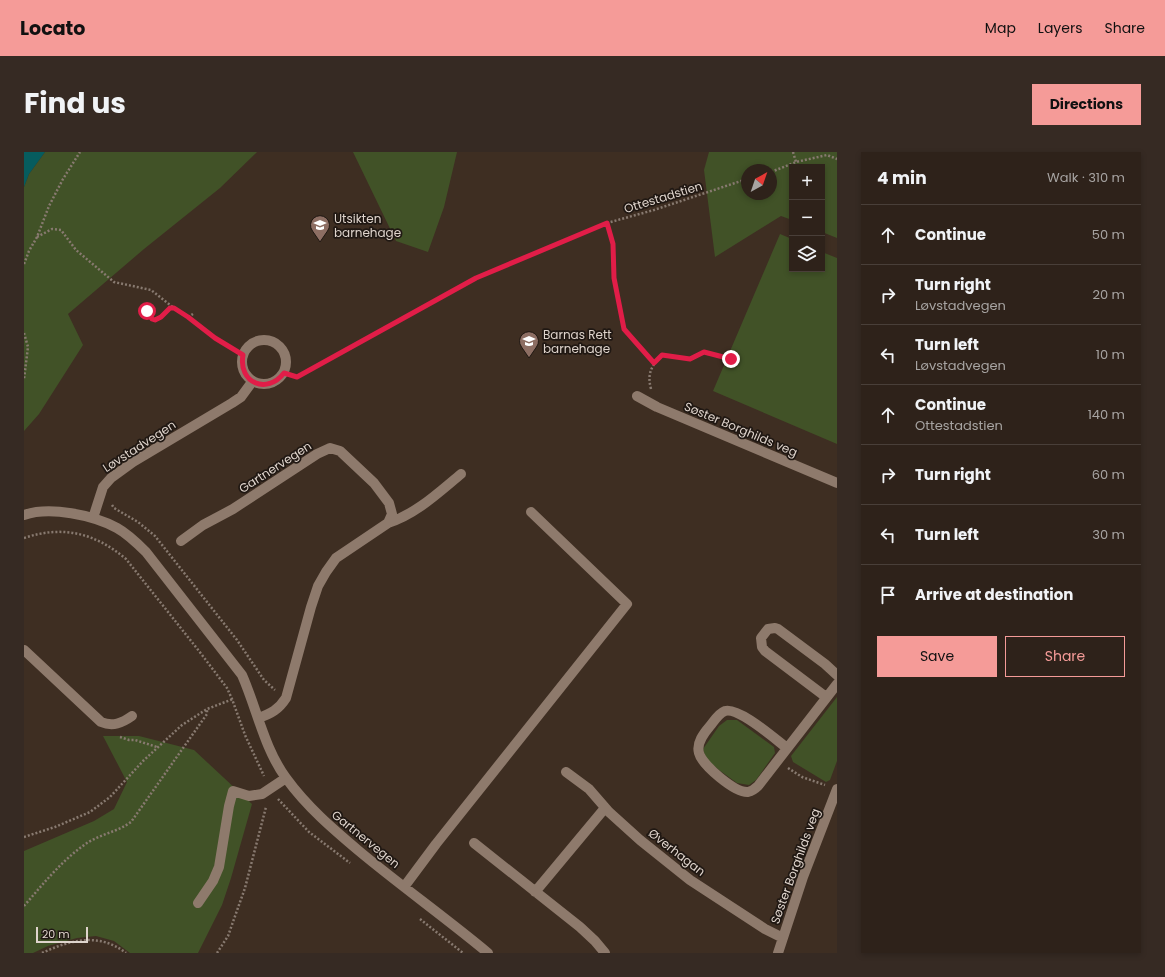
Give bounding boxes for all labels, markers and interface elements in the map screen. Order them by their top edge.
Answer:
text: Locato [20,15,85,42]
text: Map [985,18,1016,38]
text: Layers [1038,18,1082,38]
text: Share [1104,18,1145,38]
text: Find us [24,84,126,123]
button: Directions [1032,84,1141,125]
north arrow [741,164,777,200]
map controls [789,164,825,272]
button: + [789,164,825,200]
text: 4 min [877,166,927,190]
text: Walk · 310 m [1047,168,1125,187]
street label: Ottestadstien [622,177,704,217]
button: − [789,200,825,236]
place label: Utsikten barnehage [334,210,401,241]
school or university icon: Utsikten barnehage [309,214,331,242]
icon: ahead [877,224,899,246]
text: Continue [915,224,986,245]
text: 50 m [1092,225,1125,244]
button: layers [789,236,825,272]
text: Turn right [915,274,991,295]
icon: right [877,284,899,306]
text: 20 m [1092,285,1125,304]
text: Løvstadvegen [915,296,1006,315]
route start [138,302,156,320]
place label: Barnas Rett barnehage [543,326,612,357]
school or university icon: Barnas Rett barnehage [518,330,540,358]
text: Turn left [915,334,979,355]
icon: left [877,344,899,366]
text: 10 m [1096,345,1125,364]
route end [722,350,740,368]
text: Løvstadvegen [915,356,1006,375]
text: Continue [915,394,986,415]
street label: Søster Borghilds veg [682,397,800,461]
icon: ahead [877,404,899,426]
text: 140 m [1088,405,1125,424]
street label: Løvstadvegen [99,416,179,476]
text: Ottestadstien [915,416,1003,435]
street label: Gartnervegen [235,437,315,497]
icon: right [877,464,899,486]
text: Turn right [915,464,991,485]
text: 60 m [1092,465,1125,484]
icon: left [877,524,899,546]
text: Turn left [915,524,979,545]
text: 30 m [1092,525,1125,544]
icon: arrive [877,584,899,606]
text: Arrive at destination [915,584,1073,605]
button: Save [877,636,997,677]
button: Share [1005,636,1125,677]
street label: Gartnervegen [328,806,404,872]
street label: Søster Borghilds veg [766,806,824,926]
street label: Øverhagan [645,824,709,880]
scale bar [36,925,88,944]
text: 20 m [42,926,70,942]

